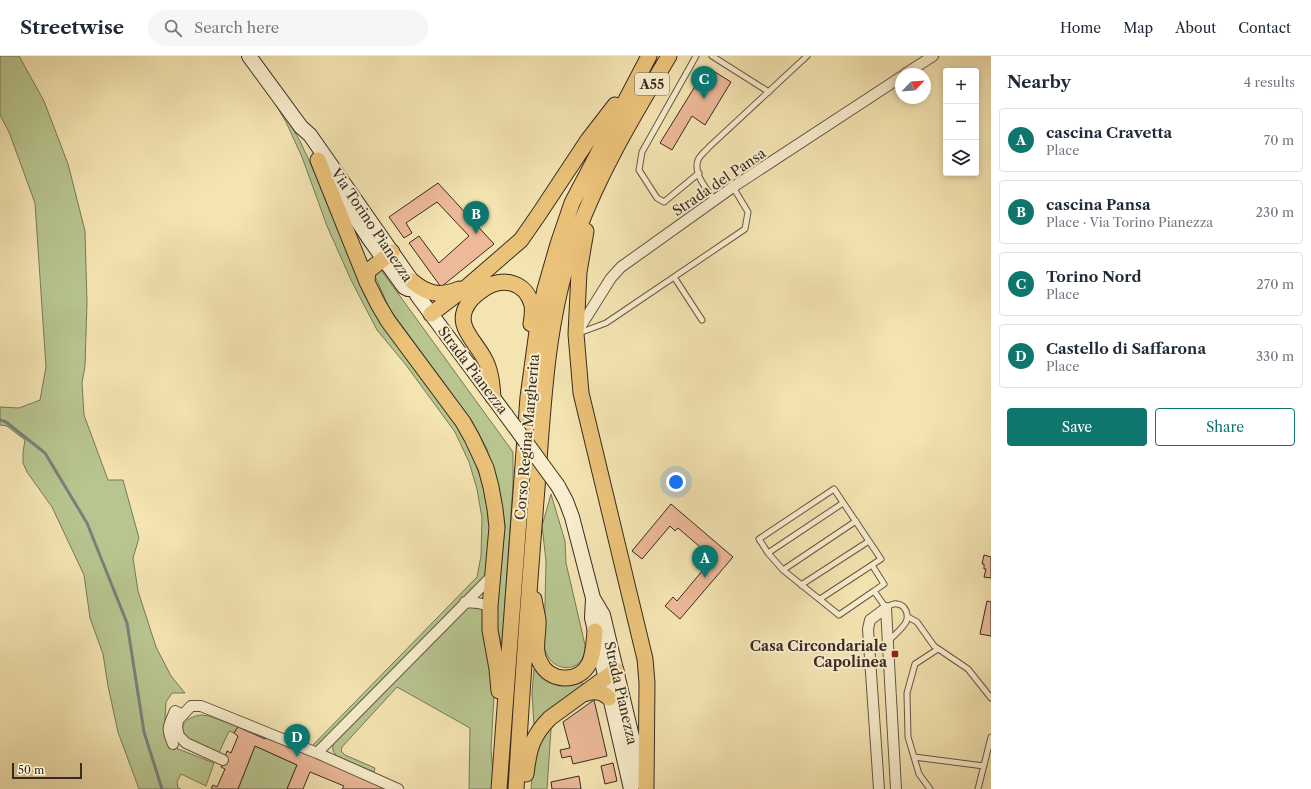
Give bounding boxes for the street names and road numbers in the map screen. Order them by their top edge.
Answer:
road number: A55 [635,73,669,95]
street label: Strada del Pansa [669,144,770,220]
street label: Via Torino Pianezza [327,164,417,286]
street label: Strada Pianezza [434,323,512,418]
street label: Corso Regina Margherita [511,353,543,521]
street label: Strada Pianezza [600,640,642,747]

